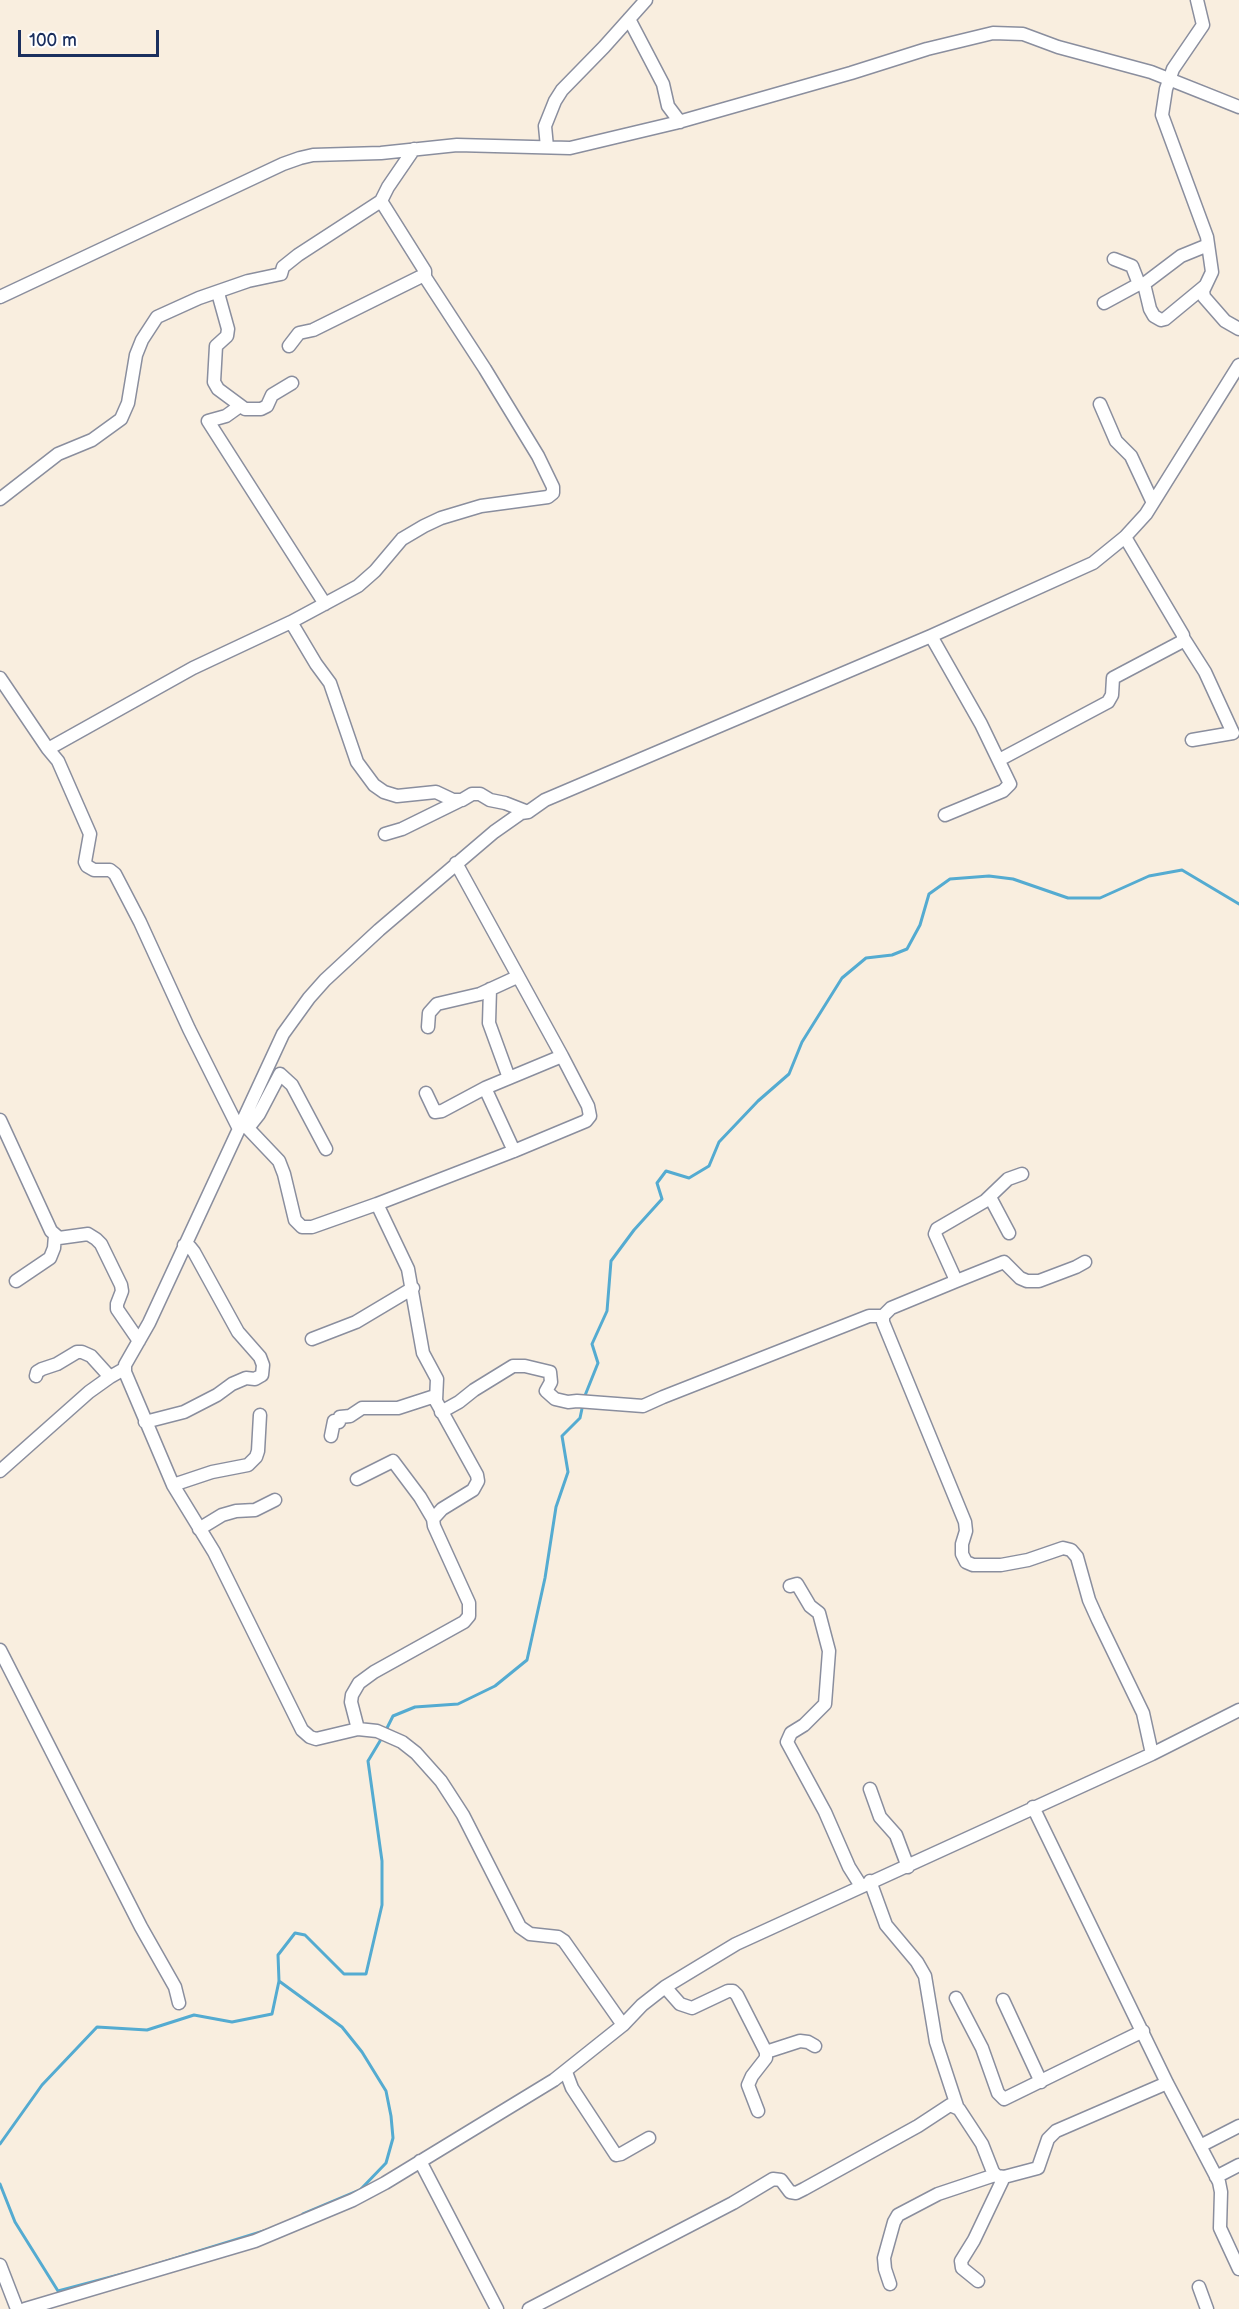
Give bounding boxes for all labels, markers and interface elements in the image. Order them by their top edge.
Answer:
scale bar [21,18,162,56]
text: 100 m [29,30,77,51]

